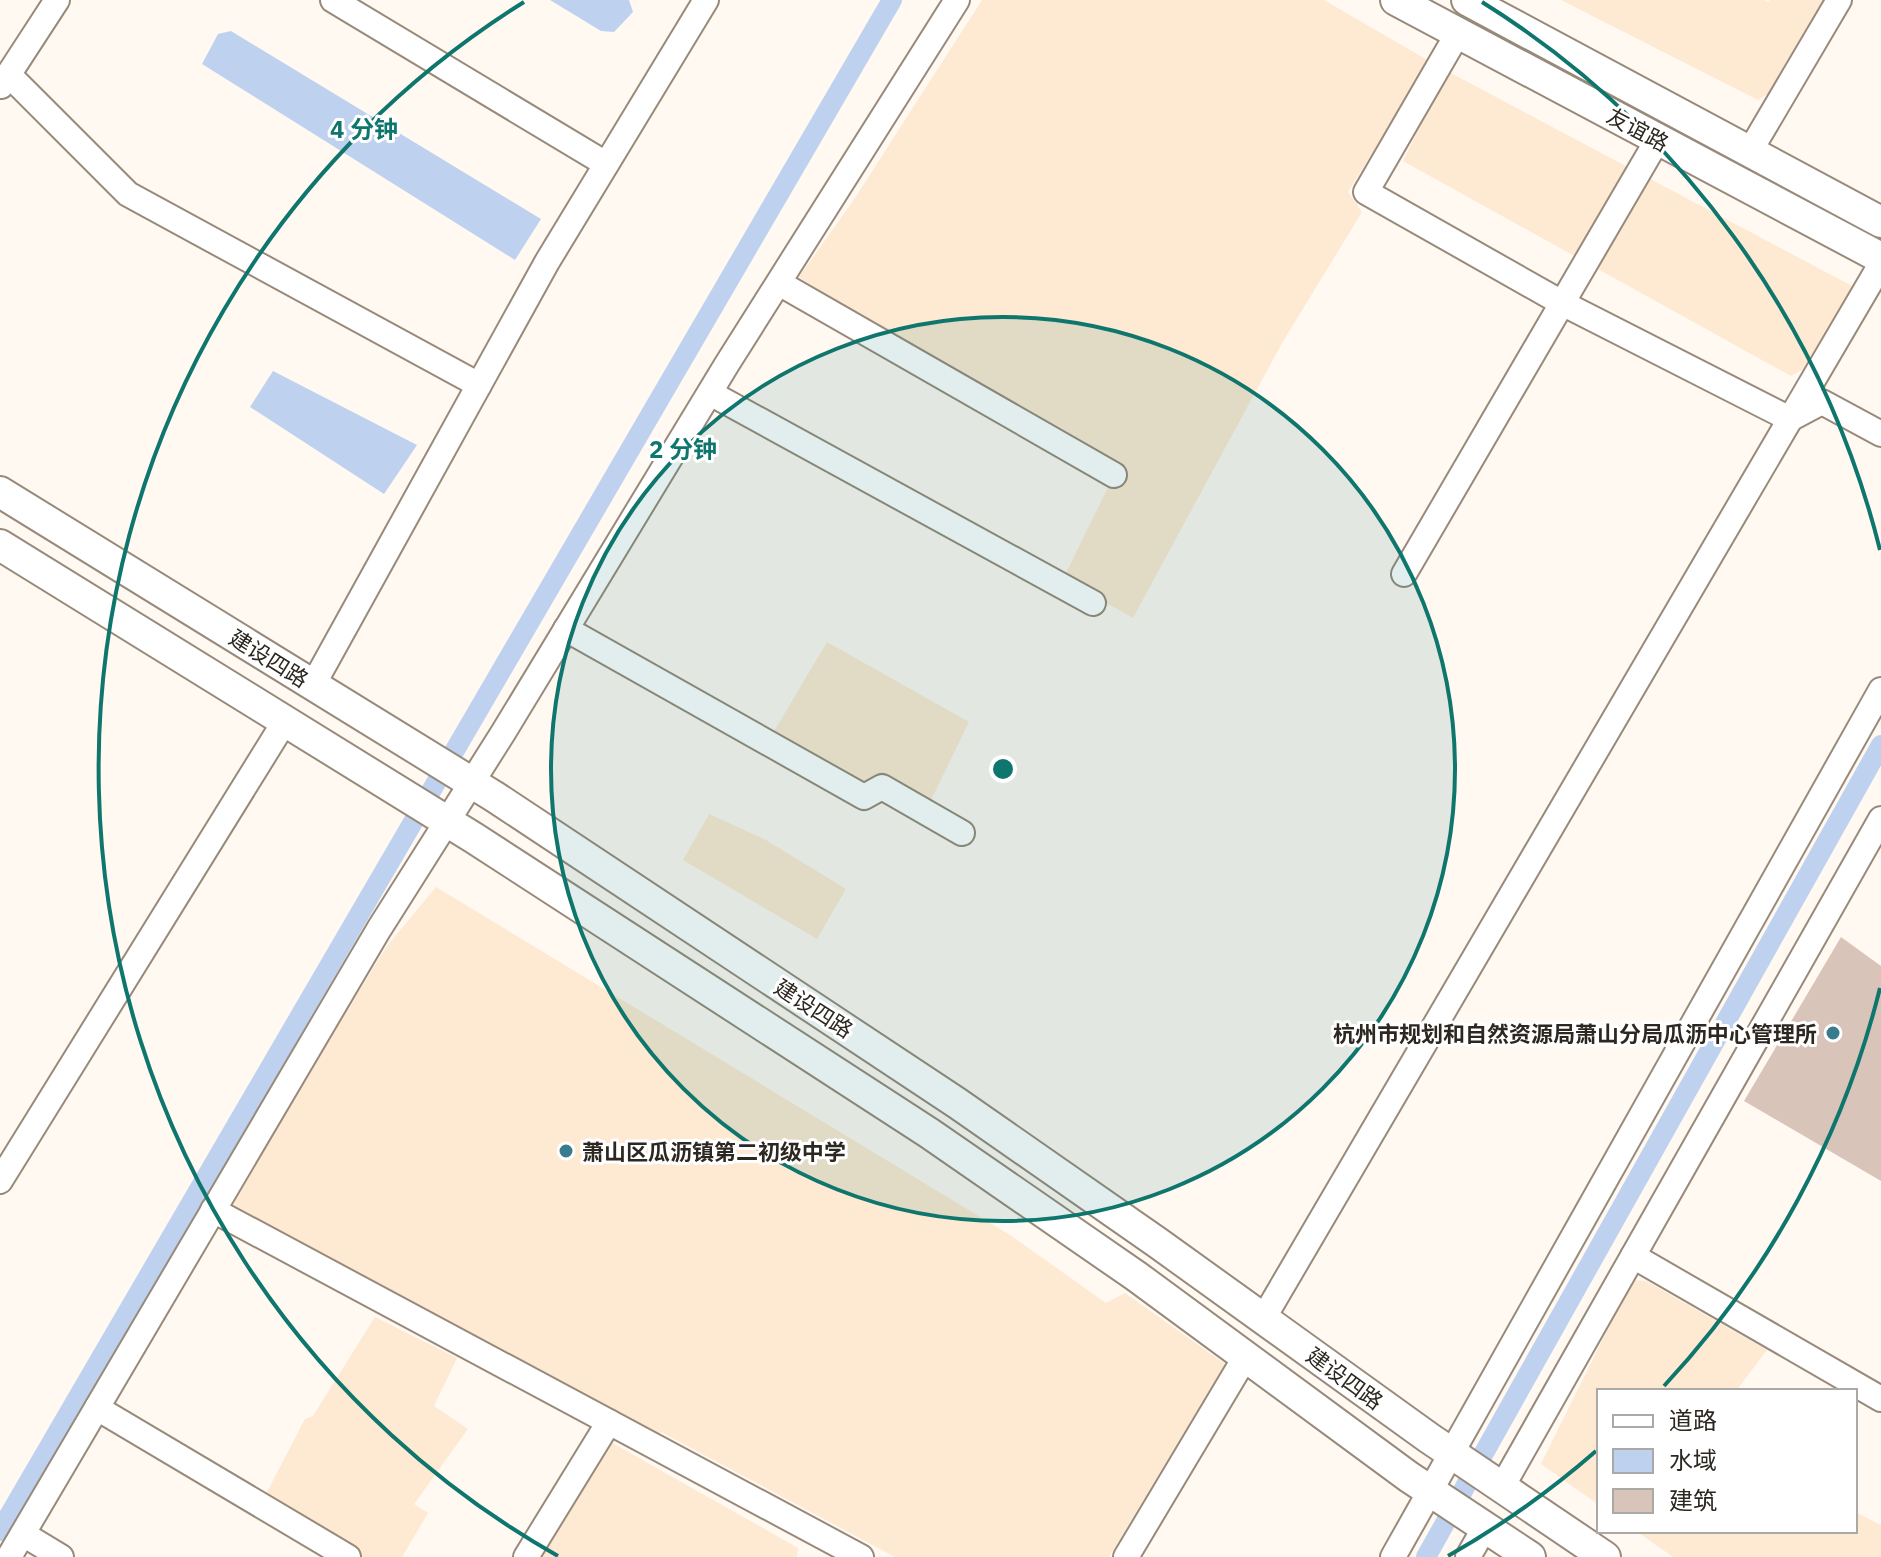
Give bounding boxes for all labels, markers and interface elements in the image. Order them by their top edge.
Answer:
street label: 友谊路 [1602,101,1674,157]
text: 4 分钟 [330,113,398,145]
text: 2 分钟 [649,433,717,465]
street label: 建设四路 [224,622,314,694]
centre of rings [989,755,1017,783]
street label: 建设四路 [769,972,859,1044]
place label: 杭州市规划和自然资源局萧山分局瓜沥中心管理所 [1333,1019,1817,1048]
marker: 杭州市规划和自然资源局萧山分局瓜沥中心管理所 [1824,1024,1842,1042]
place label: 萧山区瓜沥镇第二初级中学 [582,1137,846,1166]
marker: 萧山区瓜沥镇第二初级中学 [557,1142,575,1160]
street label: 建设四路 [1301,1340,1389,1416]
legend [1597,1389,1857,1533]
text: 道路 [1669,1404,1717,1436]
text: 水域 [1669,1444,1717,1476]
text: 建筑 [1669,1484,1717,1516]

